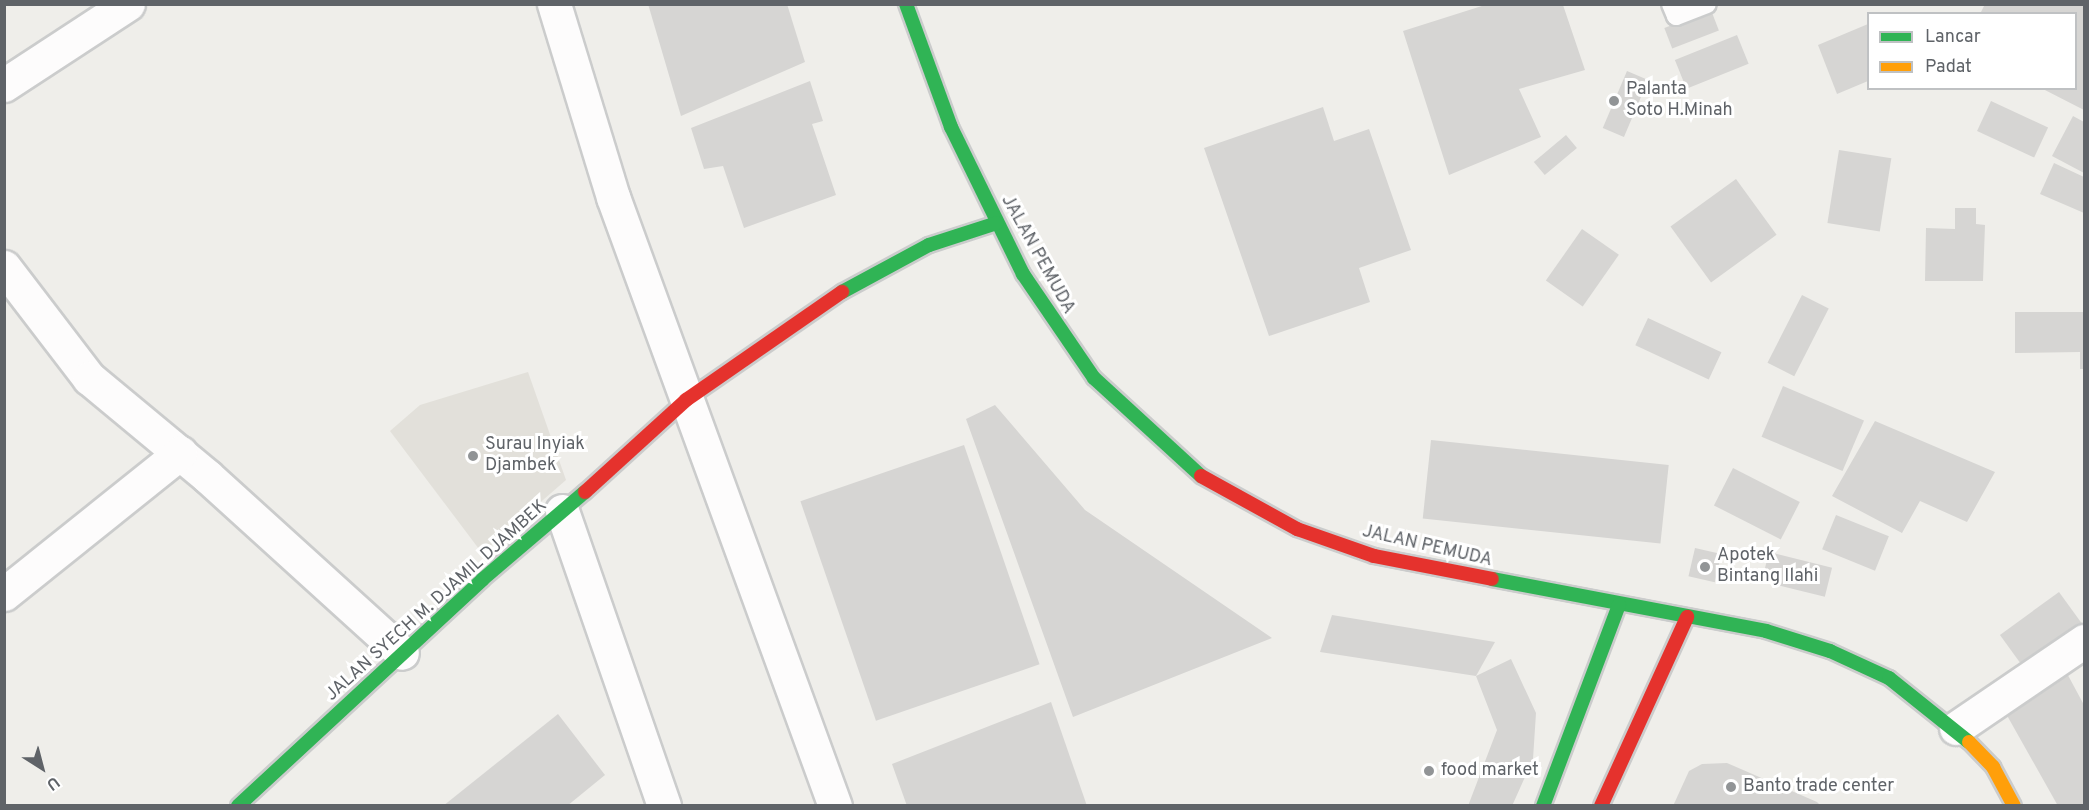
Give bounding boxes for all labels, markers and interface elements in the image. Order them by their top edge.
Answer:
legend [1867,12,2077,90]
text: Lancar [1925,26,1981,49]
text: Padat [1925,56,1972,79]
place label: Palanta Soto H.Minah [1626,80,1733,122]
marker: Palanta Soto H.Minah [1607,94,1621,108]
street label: JALAN PEMUDA [995,192,1079,318]
place label: Surau Inyiak Djambek [485,435,585,478]
marker: Surau Inyiak Djambek [466,449,480,463]
street label: JALAN SYECH M. DJAMIL DJAMBEK [322,496,552,706]
street label: JALAN PEMUDA [1360,522,1494,572]
place label: Apotek Bintang Ilahi [1717,546,1818,588]
marker: Apotek Bintang Ilahi [1698,560,1712,574]
north arrow [12,738,72,798]
place label: food market [1441,760,1539,782]
marker: food market [1422,764,1436,778]
text: U [42,771,63,794]
place label: Banto trade center [1743,776,1894,798]
marker: Banto trade center [1724,780,1738,794]

